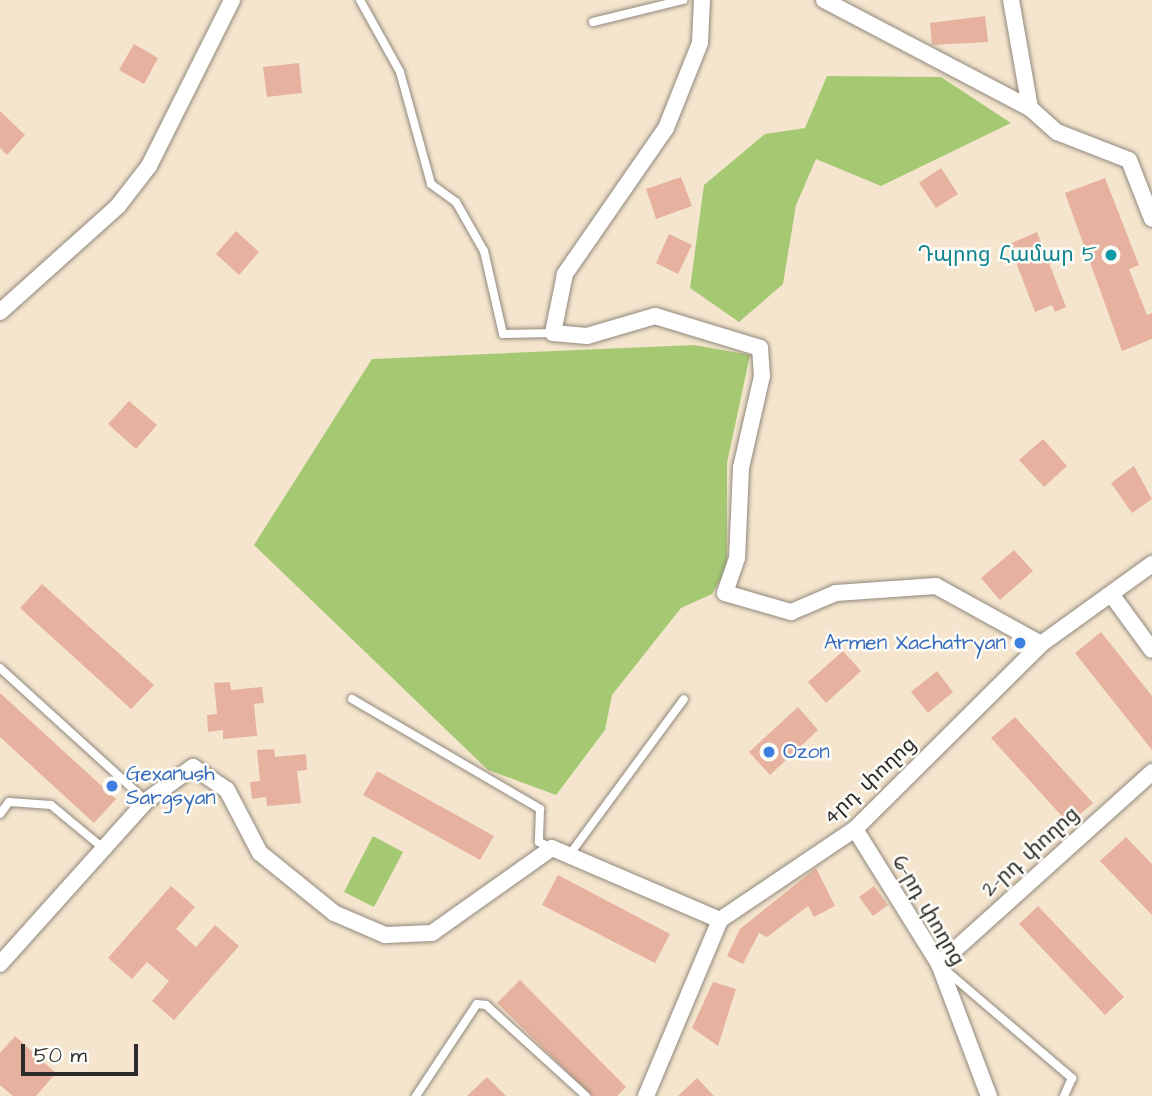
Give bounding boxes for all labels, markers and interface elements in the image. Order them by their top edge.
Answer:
place label: Դպրոց Համար 5 [918,242,1097,268]
marker: Դպրոց Համար 5 [1103,247,1119,263]
place label: Armen Xachatryan [824,630,1006,656]
marker: Armen Xachatryan [1012,635,1028,651]
street label: 4րդ փողոց [818,732,922,830]
place label: Ozon [783,739,830,765]
marker: Ozon [761,744,777,760]
place label: Gexanush Sargsyan [126,761,216,811]
marker: Gexanush Sargsyan [104,778,120,794]
street label: 2-րդ փողոց [977,802,1085,902]
street label: 6-րդ փողոց [886,851,970,971]
scale bar [24,1030,142,1074]
text: 50 m [34,1041,87,1070]

